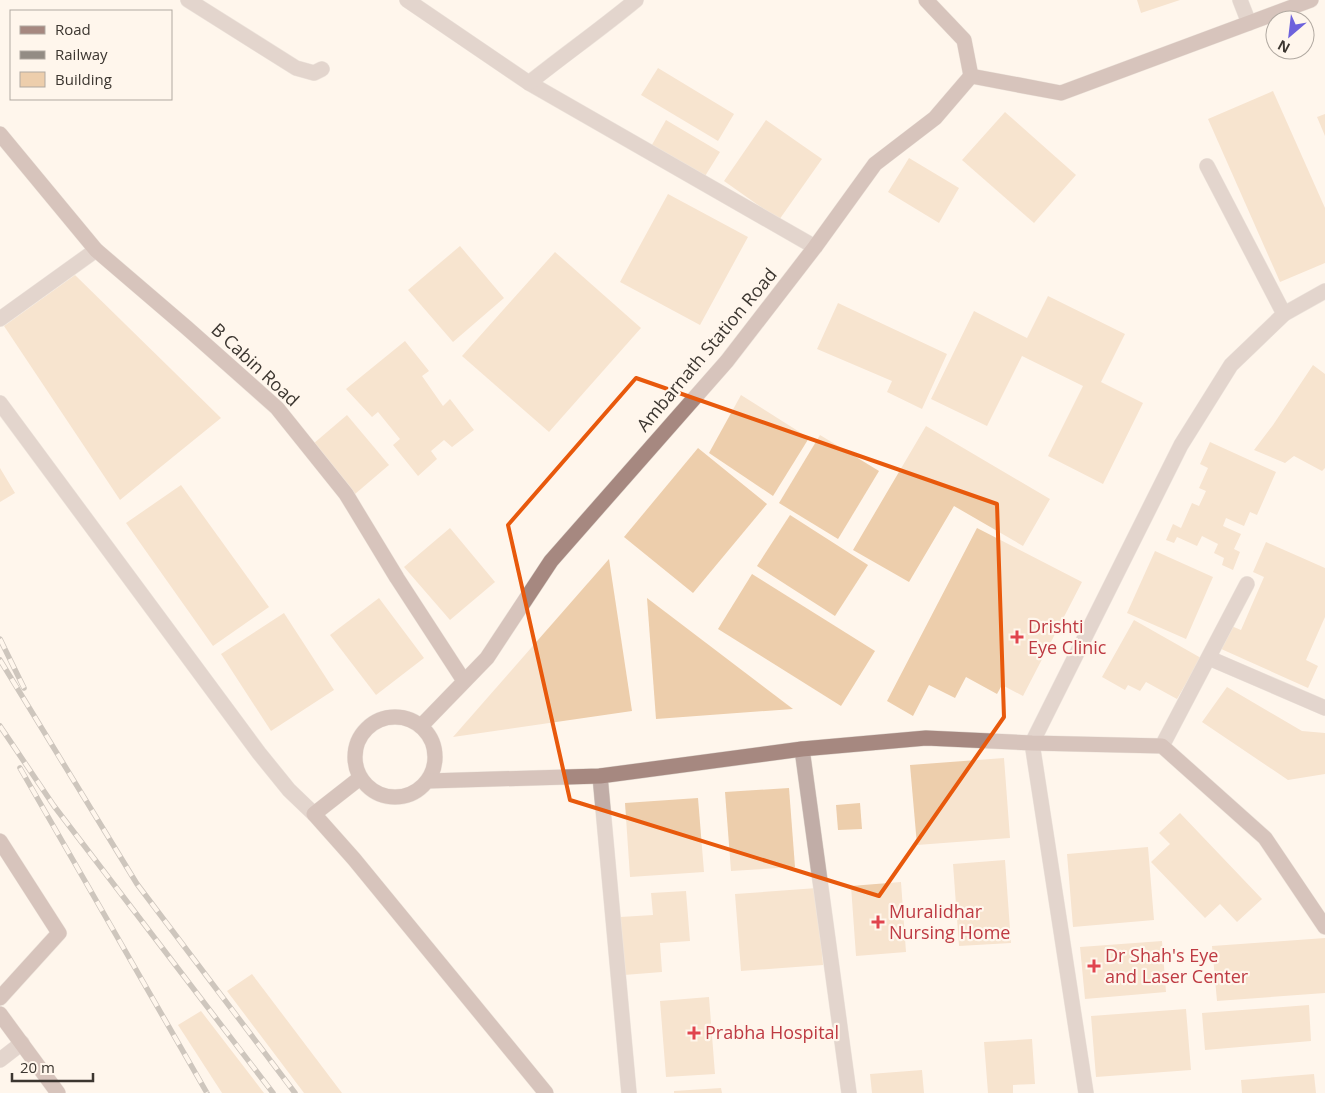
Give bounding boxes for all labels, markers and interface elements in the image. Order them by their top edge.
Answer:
legend [10,10,172,100]
north arrow [1265,10,1315,60]
text: Road [55,19,91,39]
text: N [1274,36,1293,58]
text: Railway [55,44,108,64]
text: Building [55,69,112,89]
street label: Ambarnath Station Road [631,263,782,436]
street label: B Cabin Road [207,317,305,411]
place label: Drishti Eye Clinic [1028,614,1107,659]
marker: Drishti Eye Clinic [1010,630,1024,644]
place label: Muralidhar Nursing Home [889,899,1010,944]
marker: Muralidhar Nursing Home [871,915,885,929]
place label: Dr Shah's Eye and Laser Center [1105,943,1249,988]
marker: Dr Shah's Eye and Laser Center [1087,959,1101,973]
place label: Prabha Hospital [705,1020,839,1044]
marker: Prabha Hospital [687,1026,701,1040]
scale bar [12,1050,94,1082]
text: 20 m [20,1057,55,1077]

